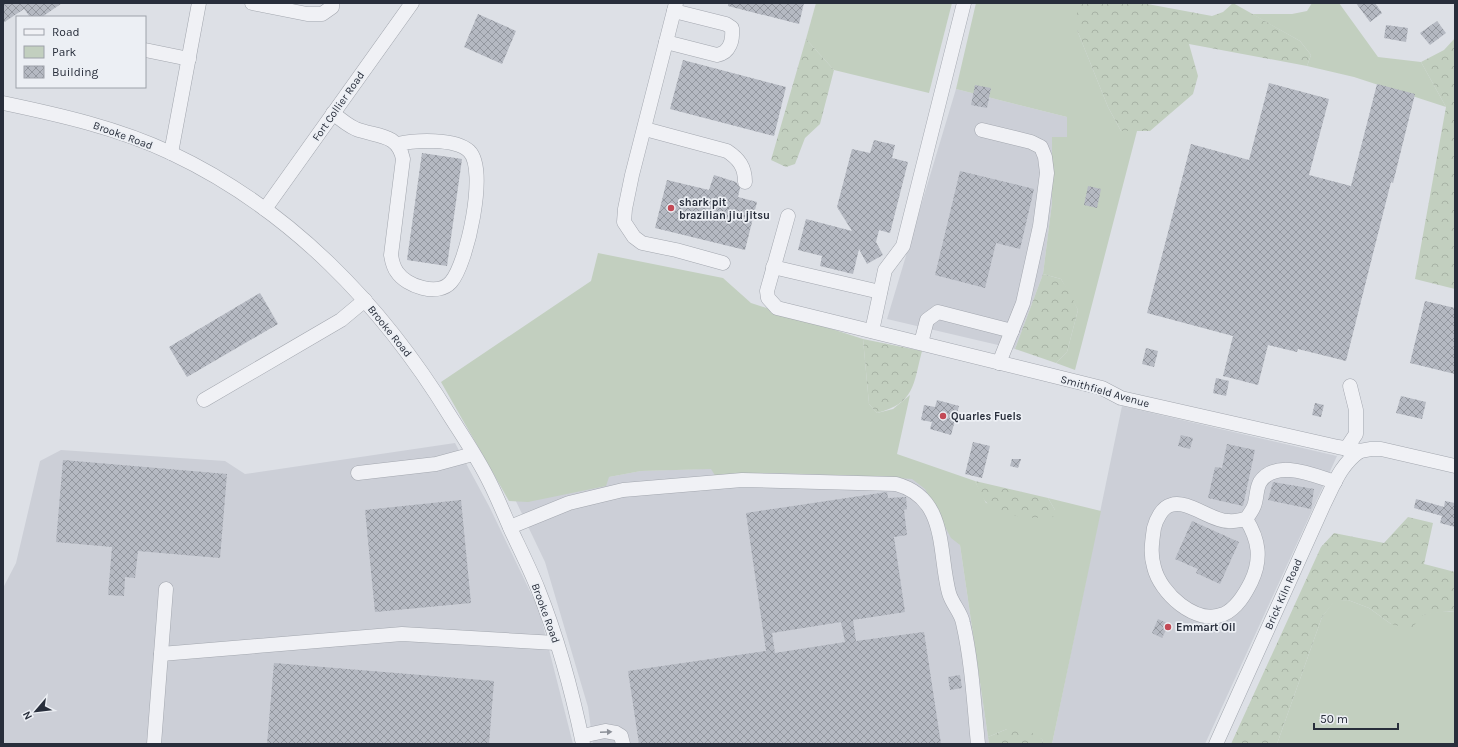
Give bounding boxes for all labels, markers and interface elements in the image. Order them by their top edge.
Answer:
legend [16,16,146,88]
text: Road [52,25,80,39]
text: Park [52,45,77,59]
text: Building [52,65,99,79]
street label: Fort Collier Road [310,69,367,144]
street label: Brooke Road [91,119,154,152]
place label: shark pit brazilian jiu jitsu [679,196,770,222]
marker: shark pit brazilian jiu jitsu [666,203,676,213]
street label: Brooke Road [365,303,414,360]
street label: Smithfield Avenue [1059,373,1151,411]
place label: Quarles Fuels [951,410,1022,423]
marker: Quarles Fuels [938,411,948,421]
street label: Brick Kiln Road [1262,557,1305,632]
street label: Brooke Road [529,582,562,645]
place label: Emmart Oil [1176,621,1236,634]
marker: Emmart Oil [1163,622,1173,632]
north arrow [16,691,56,731]
scale bar [1314,705,1398,731]
text: N [20,709,35,722]
text: 50 m [1320,712,1348,726]
one-way arrow [600,729,613,735]

